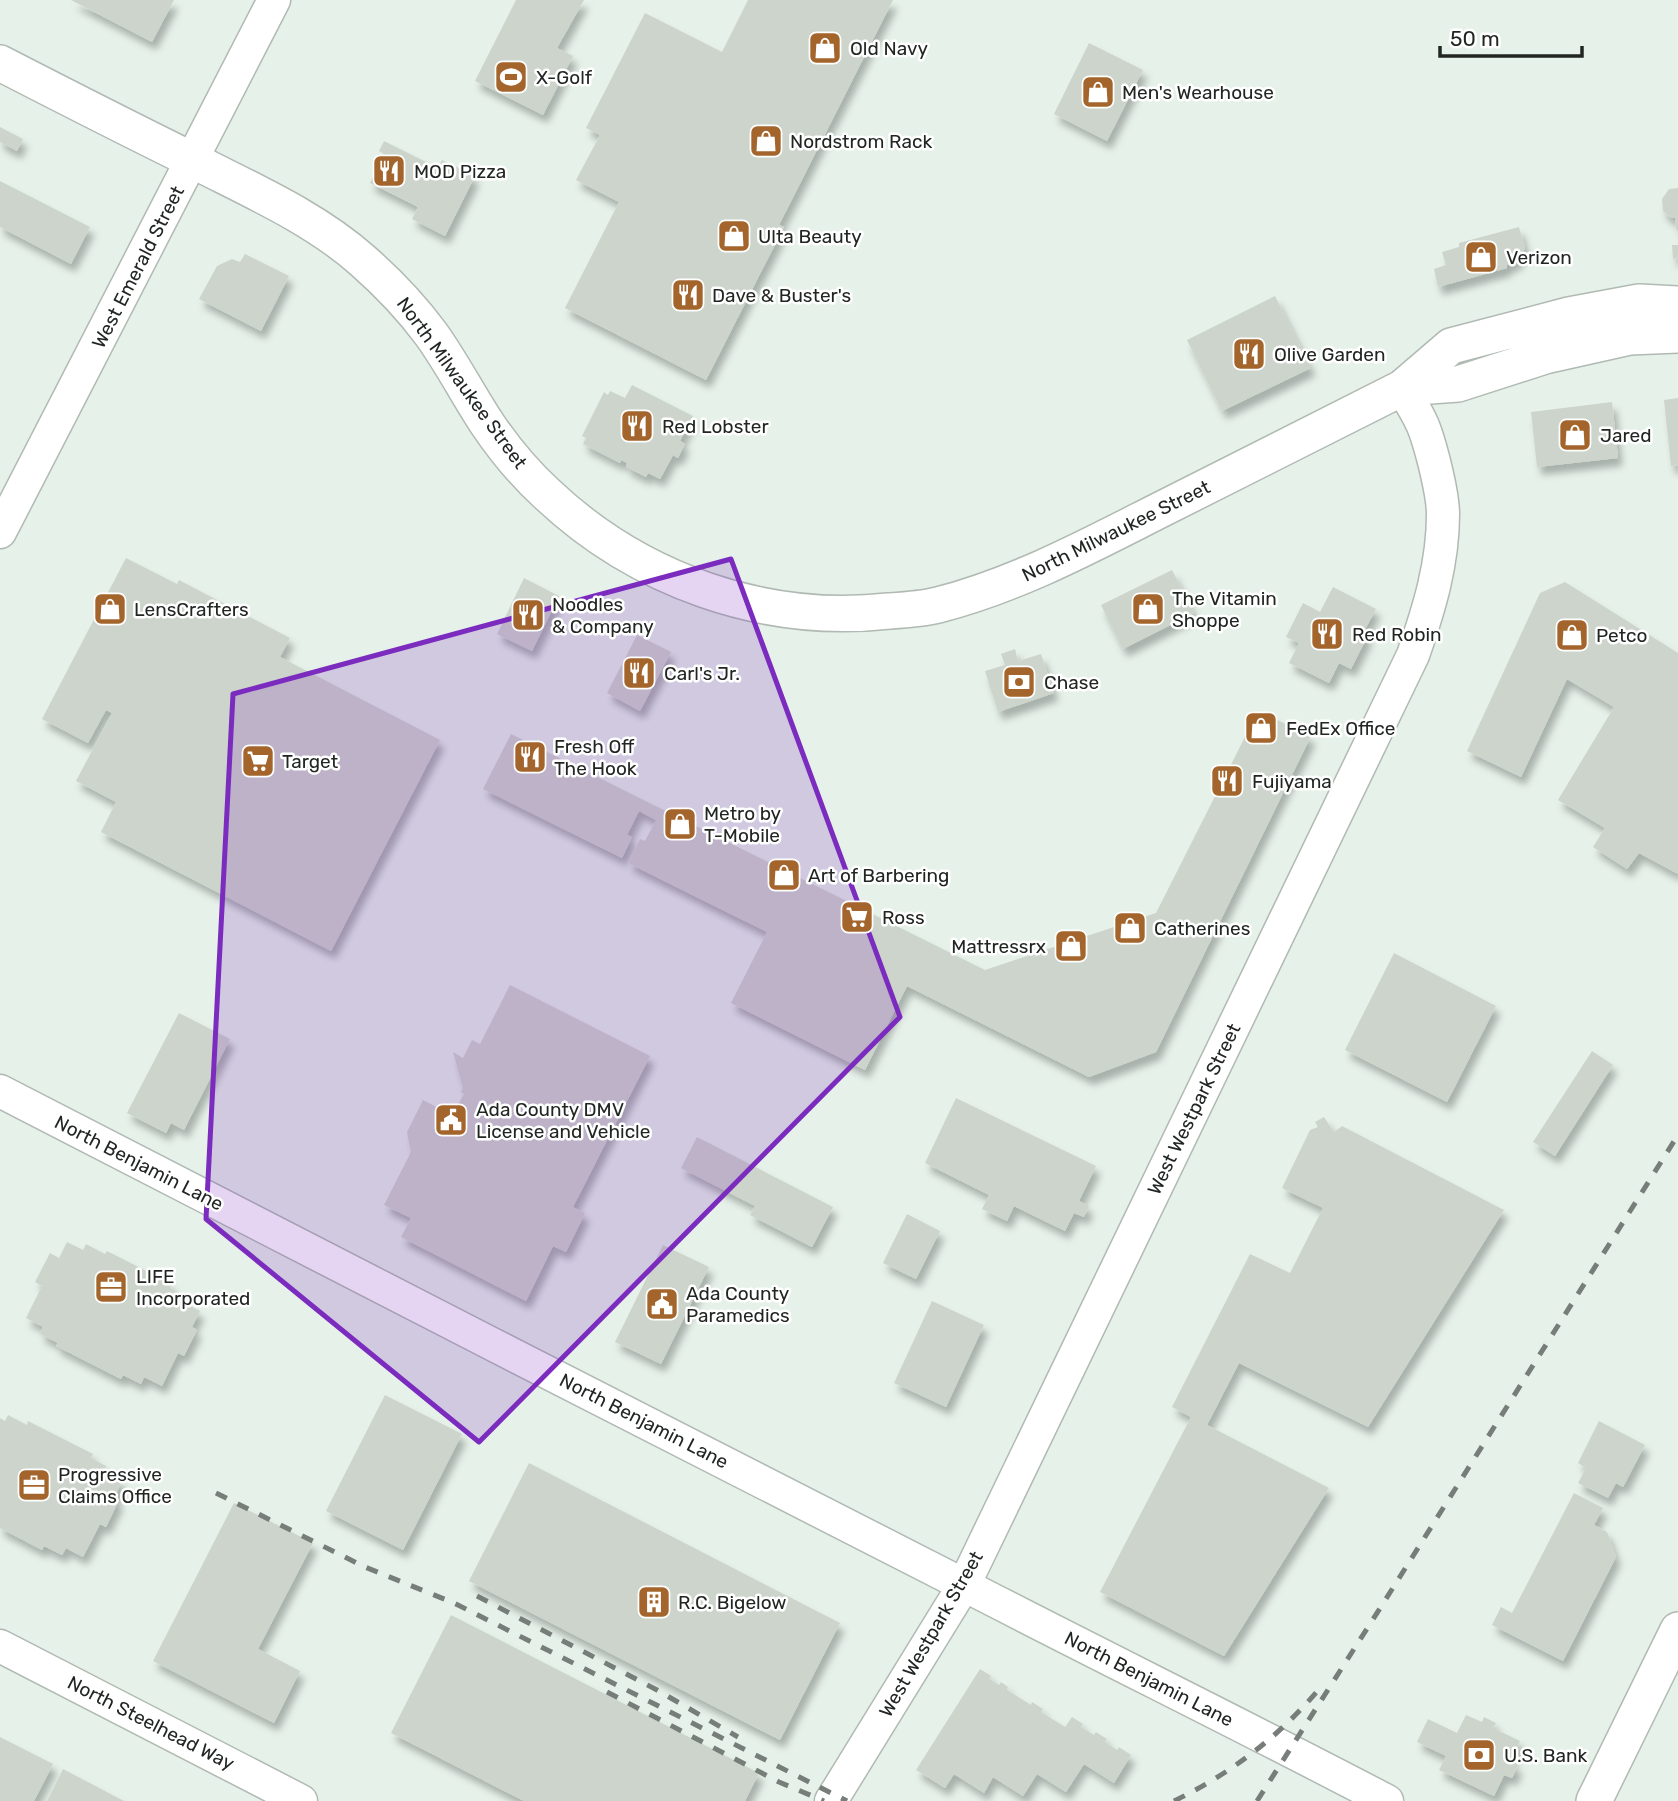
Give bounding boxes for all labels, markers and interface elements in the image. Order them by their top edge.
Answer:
scale bar [1440,14,1582,58]
text: 50 m [1450,26,1500,51]
shop icon: Old Navy [806,29,844,67]
place label: Old Navy [850,37,928,60]
sports icon: X-Golf [492,58,530,96]
place label: X-Golf [536,66,593,89]
shop icon: Men's Wearhouse [1079,73,1117,111]
place label: Men's Wearhouse [1122,81,1274,104]
shop icon: Nordstrom Rack [747,122,785,160]
place label: Nordstrom Rack [790,130,932,153]
restaurant icon: MOD Pizza [370,152,408,190]
place label: MOD Pizza [414,160,506,183]
street label: West Emerald Street [87,181,189,352]
shop icon: Ulta Beauty [715,217,753,255]
place label: Ulta Beauty [758,225,862,248]
shop icon: Verizon [1462,238,1500,276]
place label: Verizon [1506,246,1572,269]
restaurant icon: Dave & Buster's [669,276,707,314]
place label: Dave & Buster's [712,284,851,307]
street label: North Milwaukee Street [392,293,532,474]
restaurant icon: Olive Garden [1230,335,1268,373]
place label: Olive Garden [1274,343,1385,366]
restaurant icon: Red Lobster [618,407,656,445]
place label: Red Lobster [662,415,769,438]
shop icon: Jared [1556,416,1594,454]
place label: Jared [1600,424,1651,447]
street label: North Milwaukee Street [1018,475,1214,587]
place label: The Vitamin Shoppe [1172,587,1277,632]
shop icon: LensCrafters [91,590,129,628]
shop icon: The Vitamin Shoppe [1129,590,1167,628]
place label: Noodles & Company [552,593,654,638]
restaurant icon: Noodles & Company [509,596,547,634]
place label: LensCrafters [134,598,249,621]
restaurant icon: Red Robin [1308,615,1346,653]
shop icon: Petco [1553,616,1591,654]
place label: Red Robin [1352,623,1442,646]
place label: Petco [1596,624,1647,647]
restaurant icon: Carl's Jr. [620,654,658,692]
place label: Carl's Jr. [664,662,740,685]
bank icon: Chase [1000,663,1038,701]
place label: Chase [1044,671,1099,694]
shop icon: FedEx Office [1242,709,1280,747]
place label: FedEx Office [1286,717,1396,740]
place label: Fresh Off The Hook [554,735,637,780]
restaurant icon: Fresh Off The Hook [511,738,549,776]
supermarket icon: Target [239,742,277,780]
place label: Target [282,750,339,773]
restaurant icon: Fujiyama [1208,762,1246,800]
place label: Fujiyama [1252,770,1332,793]
place label: Metro by T-Mobile [704,802,781,847]
shop icon: Metro by T-Mobile [661,805,699,843]
shop icon: Art of Barbering [765,856,803,894]
place label: Art of Barbering [808,864,949,887]
supermarket icon: Ross [838,898,876,936]
place label: Ross [882,906,925,929]
shop icon: Catherines [1111,909,1149,947]
place label: Catherines [1154,917,1250,940]
shop icon: Mattressrx [1052,927,1090,965]
place label: Mattressrx [951,935,1046,958]
street label: West Westpark Street [1143,1019,1246,1198]
place label: Ada County DMV License and Vehicle [476,1098,650,1143]
public building icon: Ada County DMV License and Vehicle [432,1101,470,1139]
street label: North Benjamin Lane [51,1110,227,1216]
place label: LIFE Incorporated [136,1265,250,1310]
office icon: LIFE Incorporated [92,1268,130,1306]
place label: Ada County Paramedics [686,1282,790,1327]
public building icon: Ada County Paramedics [643,1285,681,1323]
street label: North Benjamin Lane [556,1368,732,1474]
place label: Progressive Claims Office [58,1463,172,1508]
office icon: Progressive Claims Office [15,1466,53,1504]
street label: West Westpark Street [874,1546,988,1721]
building icon: R.C. Bigelow [635,1583,673,1621]
place label: R.C. Bigelow [678,1591,787,1614]
street label: North Benjamin Lane [1061,1626,1237,1732]
street label: North Steelhead Way [64,1671,238,1775]
bank icon: U.S. Bank [1460,1736,1498,1774]
place label: U.S. Bank [1504,1744,1588,1767]

